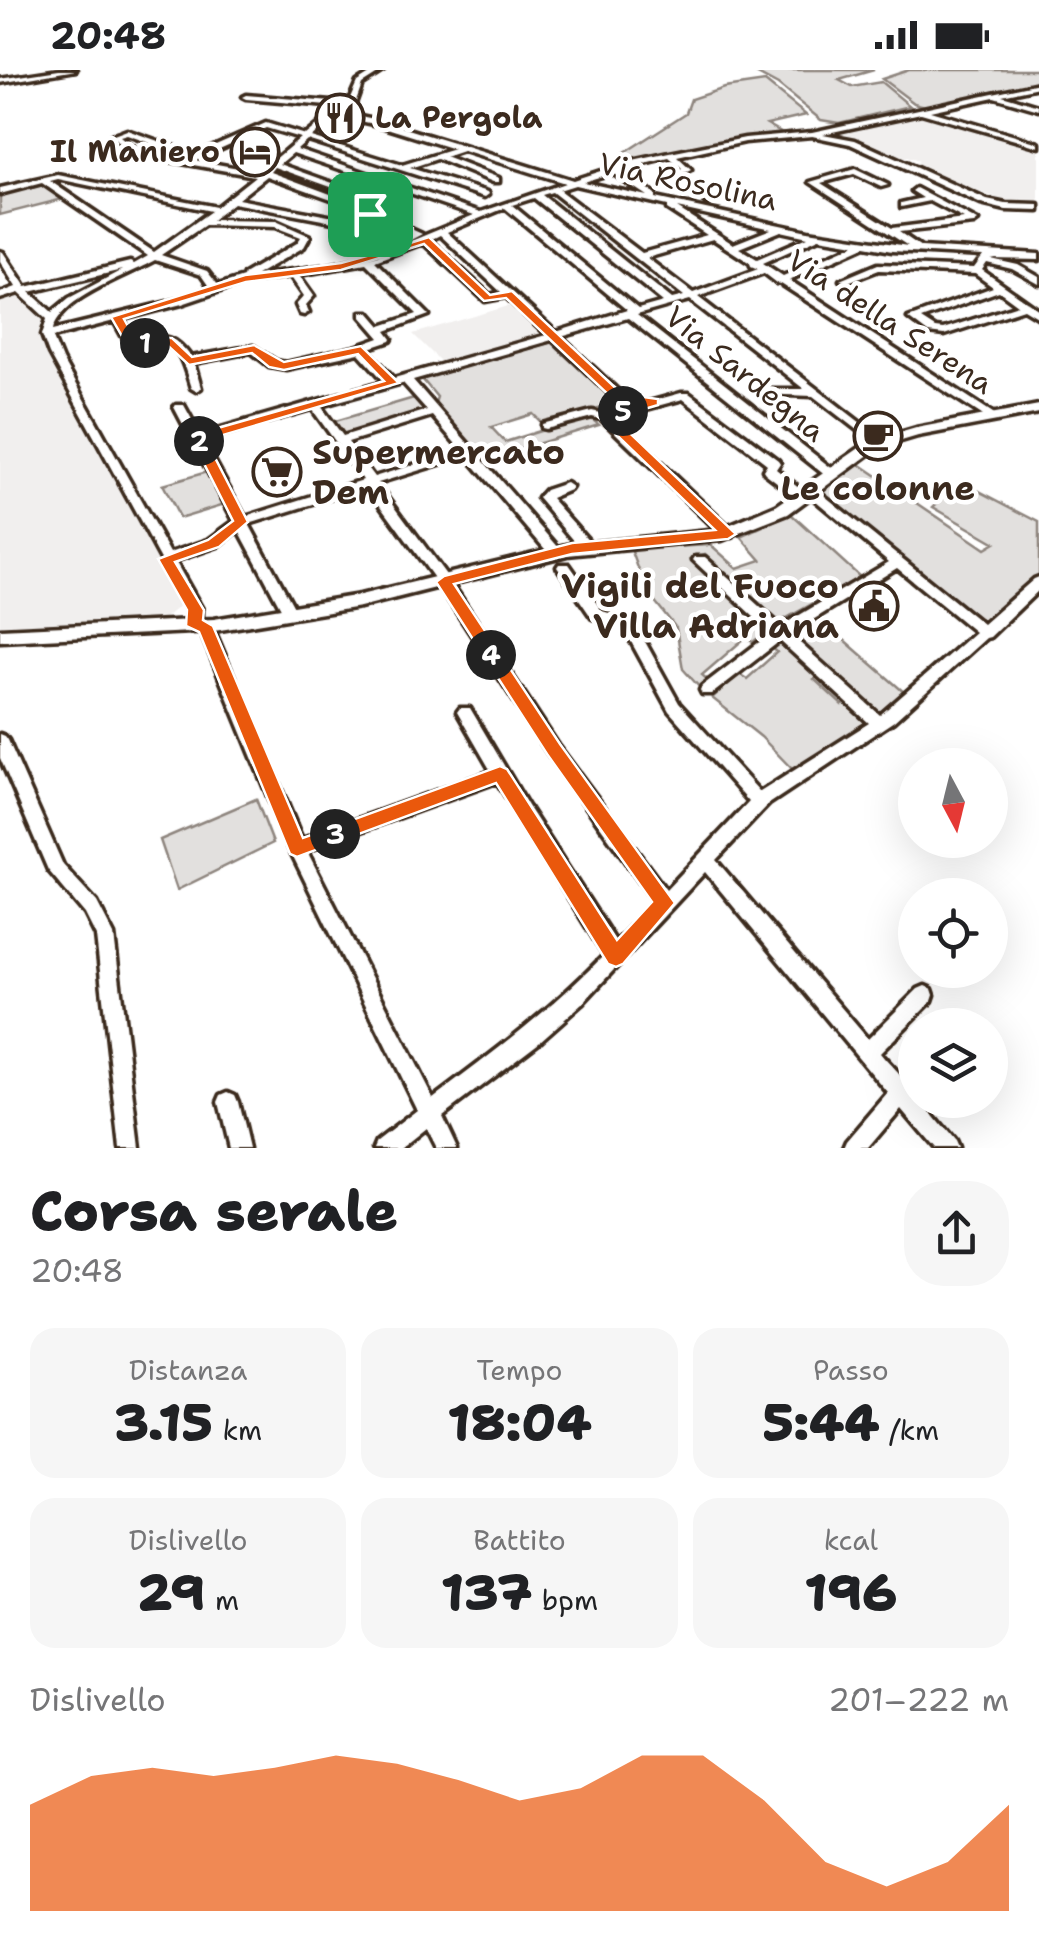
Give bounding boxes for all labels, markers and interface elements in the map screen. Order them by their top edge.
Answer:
text: 20:48 [50,10,166,61]
restaurant icon: La Pergola [314,92,366,144]
place label: La Pergola [375,97,543,138]
hotel icon: Il Maniero [229,126,281,178]
place label: Il Maniero [50,131,220,172]
street label: Via Rosolina [595,143,781,220]
pin [328,172,413,257]
icon: arrive [343,187,398,242]
street label: Via della Serena [779,240,1002,404]
street label: Via Sardegna [657,296,834,451]
pin: 1 [120,318,170,368]
text: 1 [139,324,151,362]
pin: 5 [598,386,648,436]
text: 5 [614,392,632,430]
cafe icon: Le colonne [852,410,904,462]
pin: 2 [174,416,224,466]
text: 2 [189,422,209,460]
place label: Supermercato Dem [312,428,565,515]
supermarket icon: Supermercato Dem [251,446,303,498]
place label: Le colonne [781,464,975,511]
place label: Vigili del Fuoco Villa Adriana [561,562,839,649]
public building icon: Vigili del Fuoco Villa Adriana [848,580,900,632]
pin: 4 [466,630,516,680]
text: 4 [481,636,501,674]
north arrow [898,748,1008,858]
map controls [898,748,1008,1118]
pin: 3 [310,809,360,859]
text: 3 [325,815,345,853]
button: locate [898,878,1008,988]
button: layers [898,1008,1008,1118]
text: Corsa serale [30,1174,398,1248]
button: share [904,1181,1009,1286]
text: 20:48 [30,1249,124,1292]
text: Distanza [129,1351,247,1389]
text: Tempo [476,1351,563,1389]
text: Passo [813,1351,889,1389]
text: 3.15 [114,1389,213,1456]
text: 18:04 [447,1389,592,1456]
text: 5:44 [763,1389,880,1456]
text: km [213,1411,262,1449]
text: /km [880,1411,939,1449]
text: Dislivello [129,1521,248,1559]
text: Battito [473,1521,566,1559]
text: kcal [824,1521,878,1559]
text: 29 [137,1559,205,1626]
text: 137 [441,1559,532,1626]
text: 196 [804,1559,897,1626]
text: m [205,1581,239,1619]
text: bpm [532,1581,598,1619]
text: Dislivello [30,1678,166,1721]
text: 201–222 m [828,1678,1009,1721]

